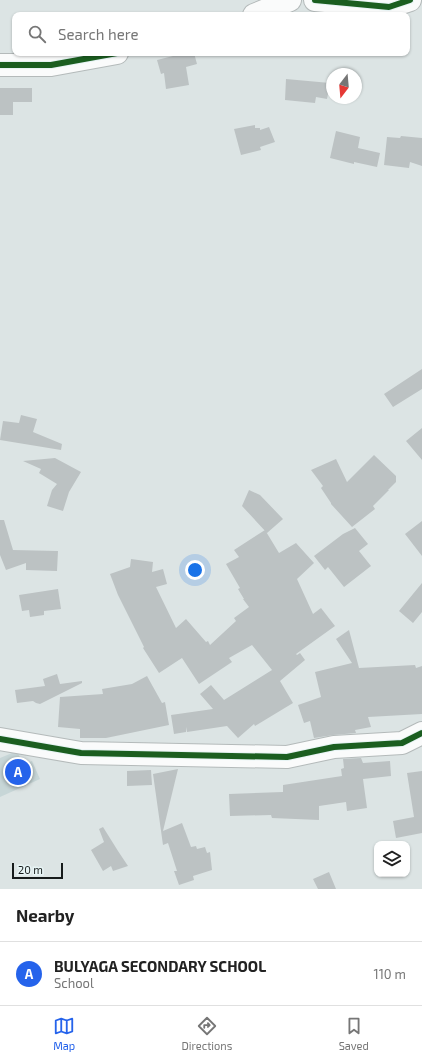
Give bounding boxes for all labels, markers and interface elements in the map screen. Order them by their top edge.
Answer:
search box [12,12,410,56]
icon: search [26,23,48,45]
text: Search here [58,25,139,43]
north arrow [326,68,362,104]
your location [185,560,205,580]
pin: A [5,757,31,787]
map controls [374,841,410,877]
button: layers [374,841,410,877]
scale bar [12,861,63,880]
text: 20 m [18,863,43,876]
text: Nearby [16,905,74,925]
text: BULYAGA SECONDARY SCHOOL [54,957,266,975]
text: A [25,966,33,982]
text: 110 m [374,966,406,982]
text: School [54,975,94,991]
tab: Map [53,1015,75,1052]
tab: Directions [182,1015,232,1052]
tab: Saved [339,1015,369,1052]

